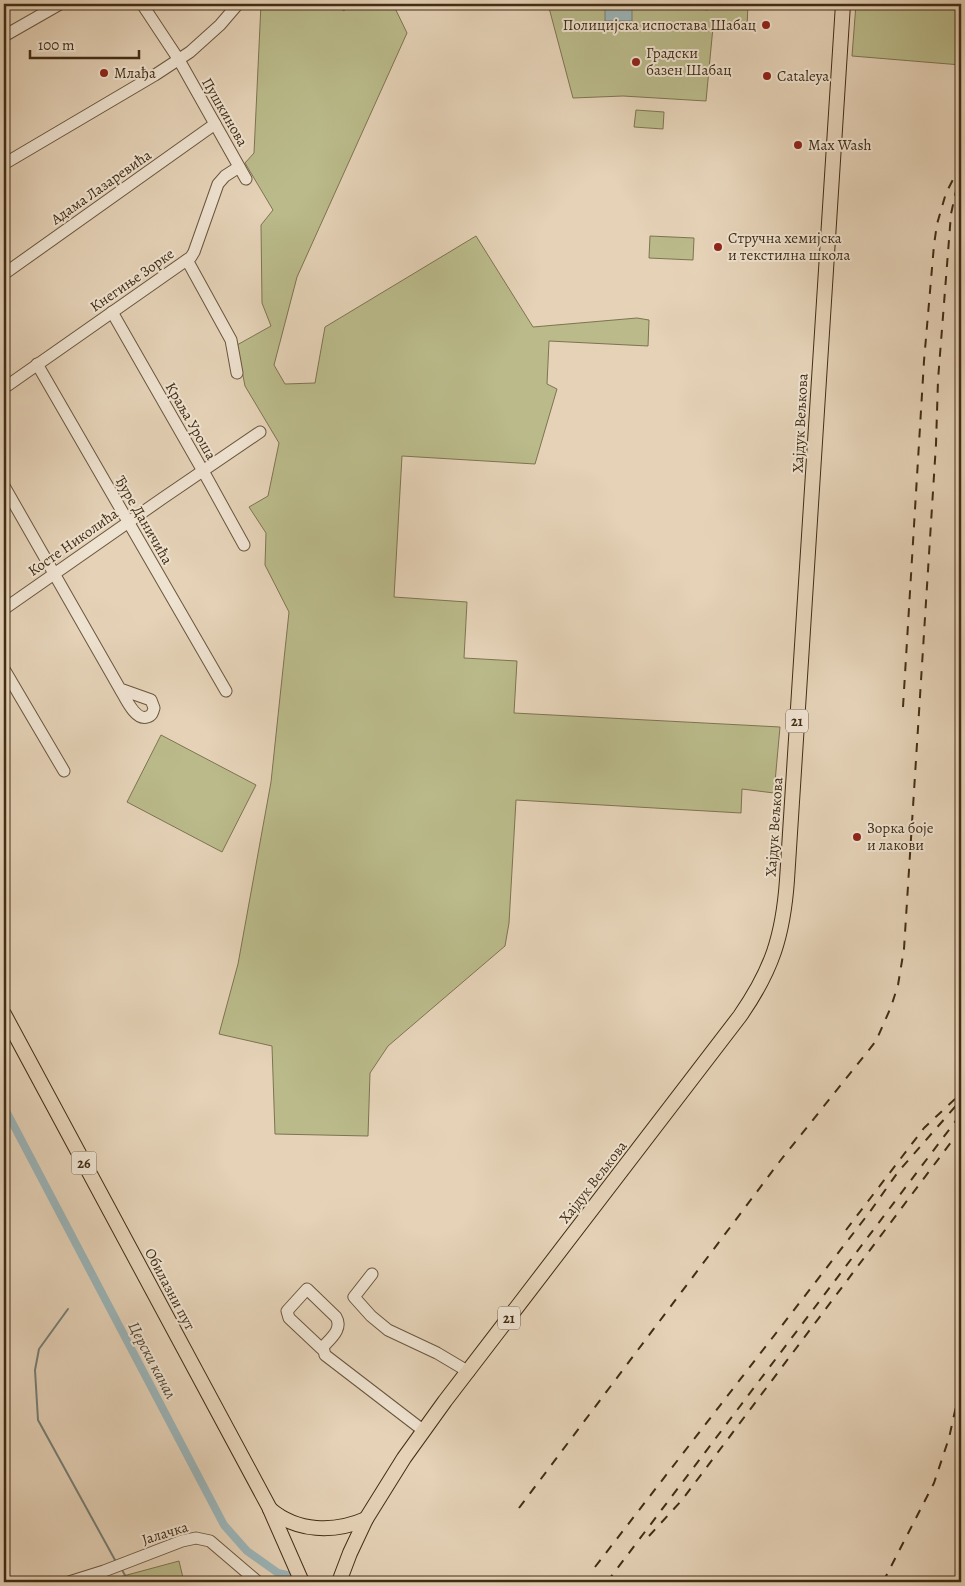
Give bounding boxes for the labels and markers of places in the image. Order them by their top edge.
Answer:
place label: Полицијска испостава Шабац [563,15,756,35]
marker: Полицијска испостава Шабац [760,19,772,31]
place label: Градски базен Шабац [646,43,732,80]
marker: Градски базен Шабац [630,56,642,68]
place label: Млађа [114,63,156,83]
place label: Cataleya [777,66,829,86]
marker: Млађа [98,67,110,79]
marker: Cataleya [761,70,773,82]
place label: Max Wash [808,135,871,155]
marker: Max Wash [792,139,804,151]
place label: Стручна хемијска и текстилна школа [728,228,851,265]
marker: Стручна хемијска и текстилна школа [712,241,724,253]
place label: Зорка боје и лакови [867,818,934,855]
marker: Зорка боје и лакови [851,831,863,843]

